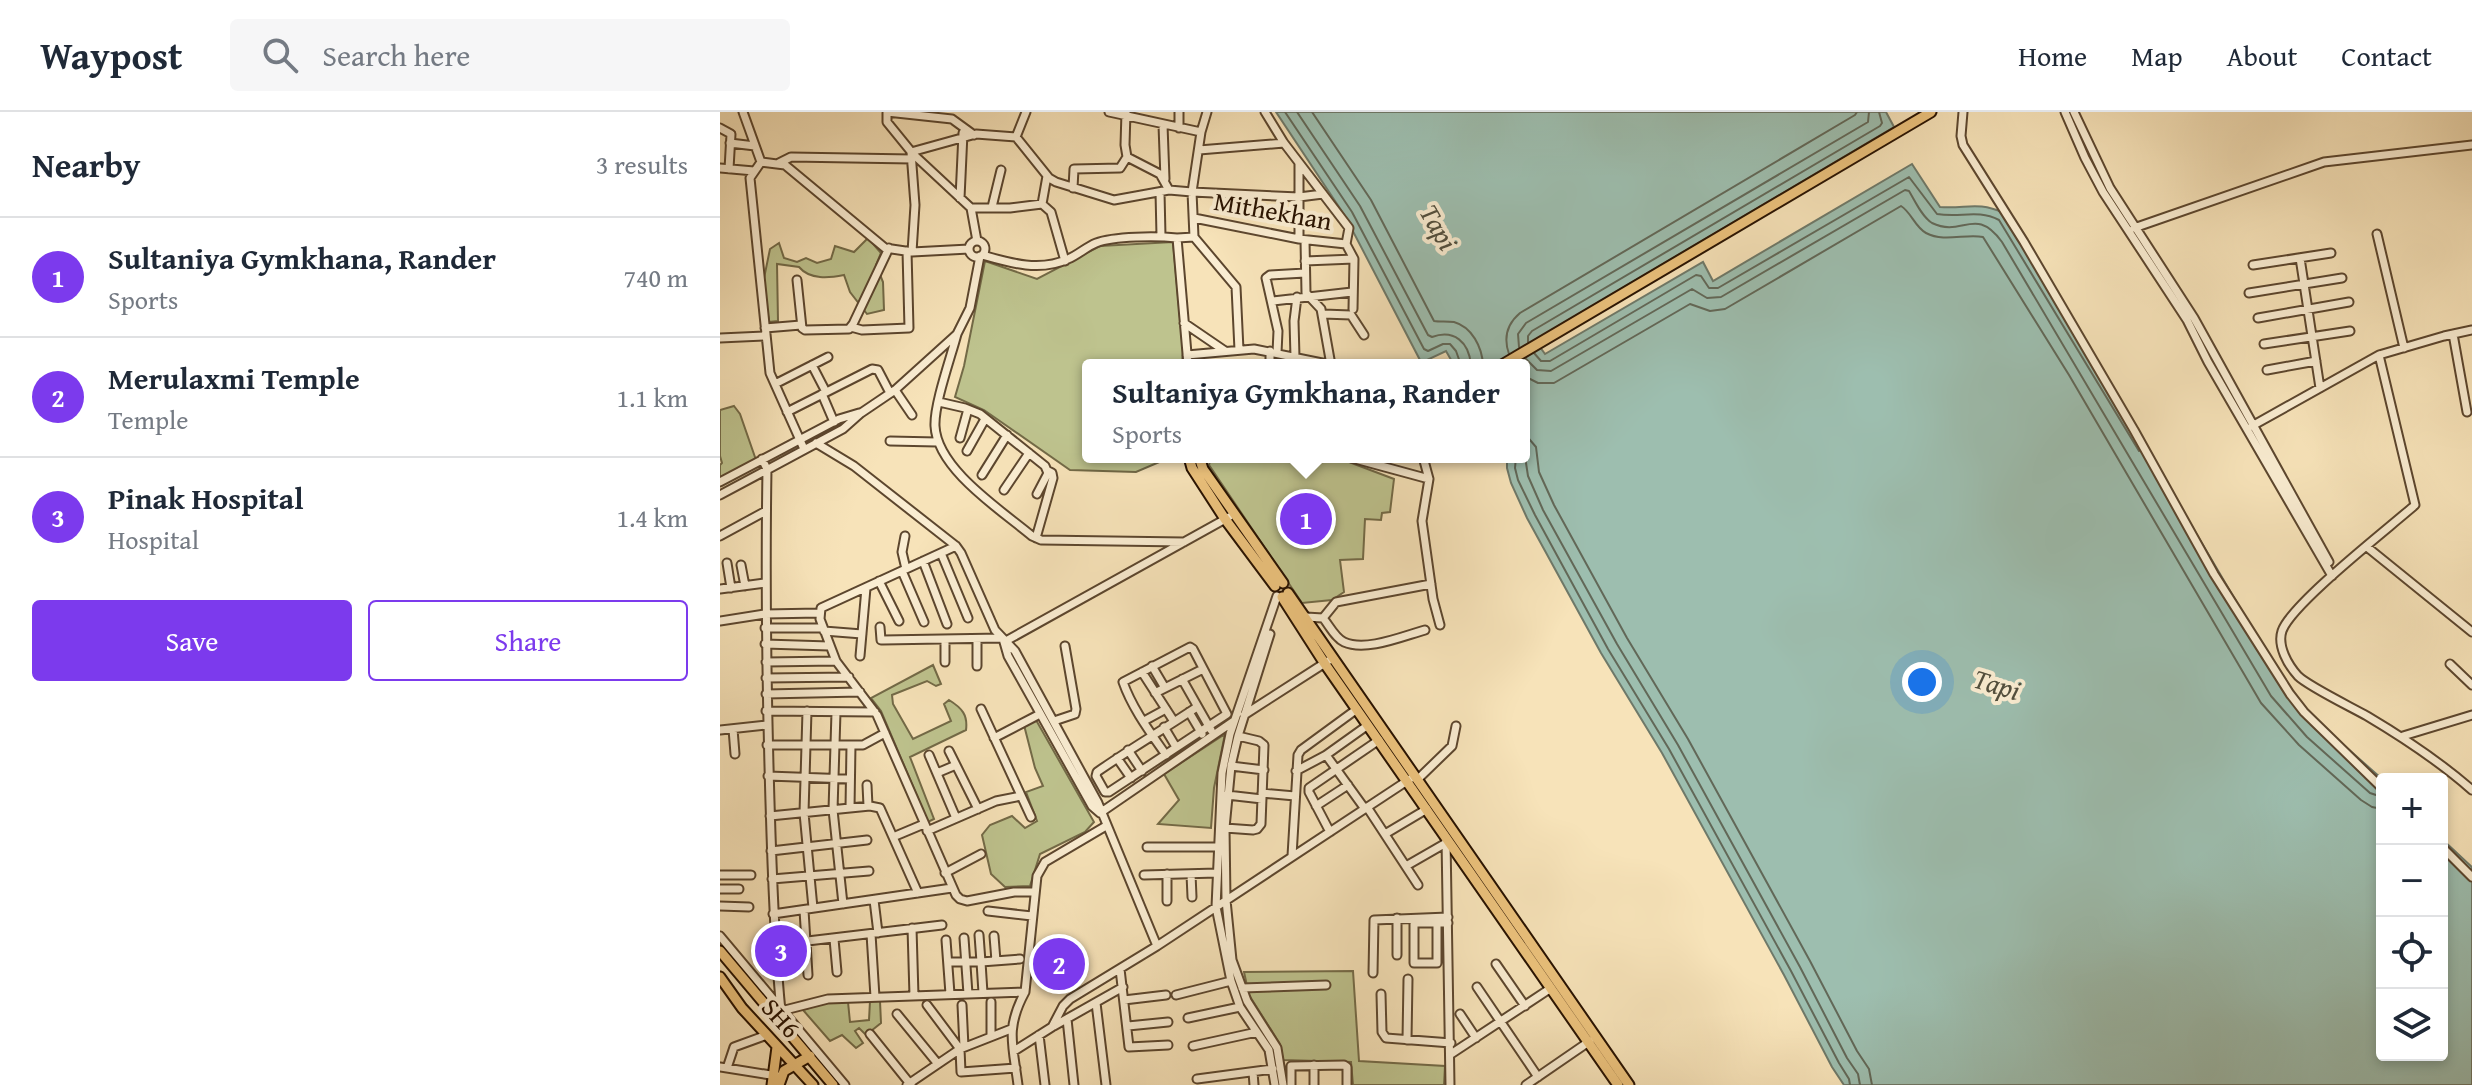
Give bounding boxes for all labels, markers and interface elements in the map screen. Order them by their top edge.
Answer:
search box [230,19,790,91]
text: Waypost [40,27,182,83]
icon: search [258,33,302,77]
text: Search here [322,33,470,77]
text: Home [2018,35,2087,76]
text: Map [2131,35,2183,76]
text: About [2227,35,2297,76]
text: Contact [2341,35,2432,76]
text: Nearby [32,140,141,189]
text: 3 results [596,145,688,184]
street label: Mithekhan [1211,181,1336,240]
water label: Tapi [1410,196,1469,258]
text: Sultaniya Gymkhana, Rander [108,236,496,280]
text: 1 [51,258,65,297]
text: 740 m [623,258,688,297]
text: Sports [108,280,178,319]
text: Merulaxmi Temple [108,356,360,400]
popup [1082,359,1530,463]
text: Sultaniya Gymkhana, Rander [1112,370,1500,414]
text: 2 [51,378,65,417]
text: 1.1 km [616,378,688,417]
text: Temple [108,400,189,439]
text: Sports [1112,414,1182,453]
text: Pinak Hospital [108,476,304,520]
pin: 1 [1280,489,1332,549]
text: 3 [51,498,65,537]
text: 1.4 km [616,498,688,537]
text: Hospital [108,520,199,559]
button: Save [32,600,352,681]
button: Share [368,600,688,681]
water label: Tapi [1969,657,2026,710]
your location [1902,662,1942,702]
map controls [2376,773,2448,1061]
button: + [2376,773,2448,845]
button: − [2376,845,2448,917]
button: locate [2376,917,2448,989]
pin: 3 [755,921,807,981]
pin: 2 [1033,934,1085,994]
street label: SH6 [753,989,810,1046]
button: layers [2376,989,2448,1061]

